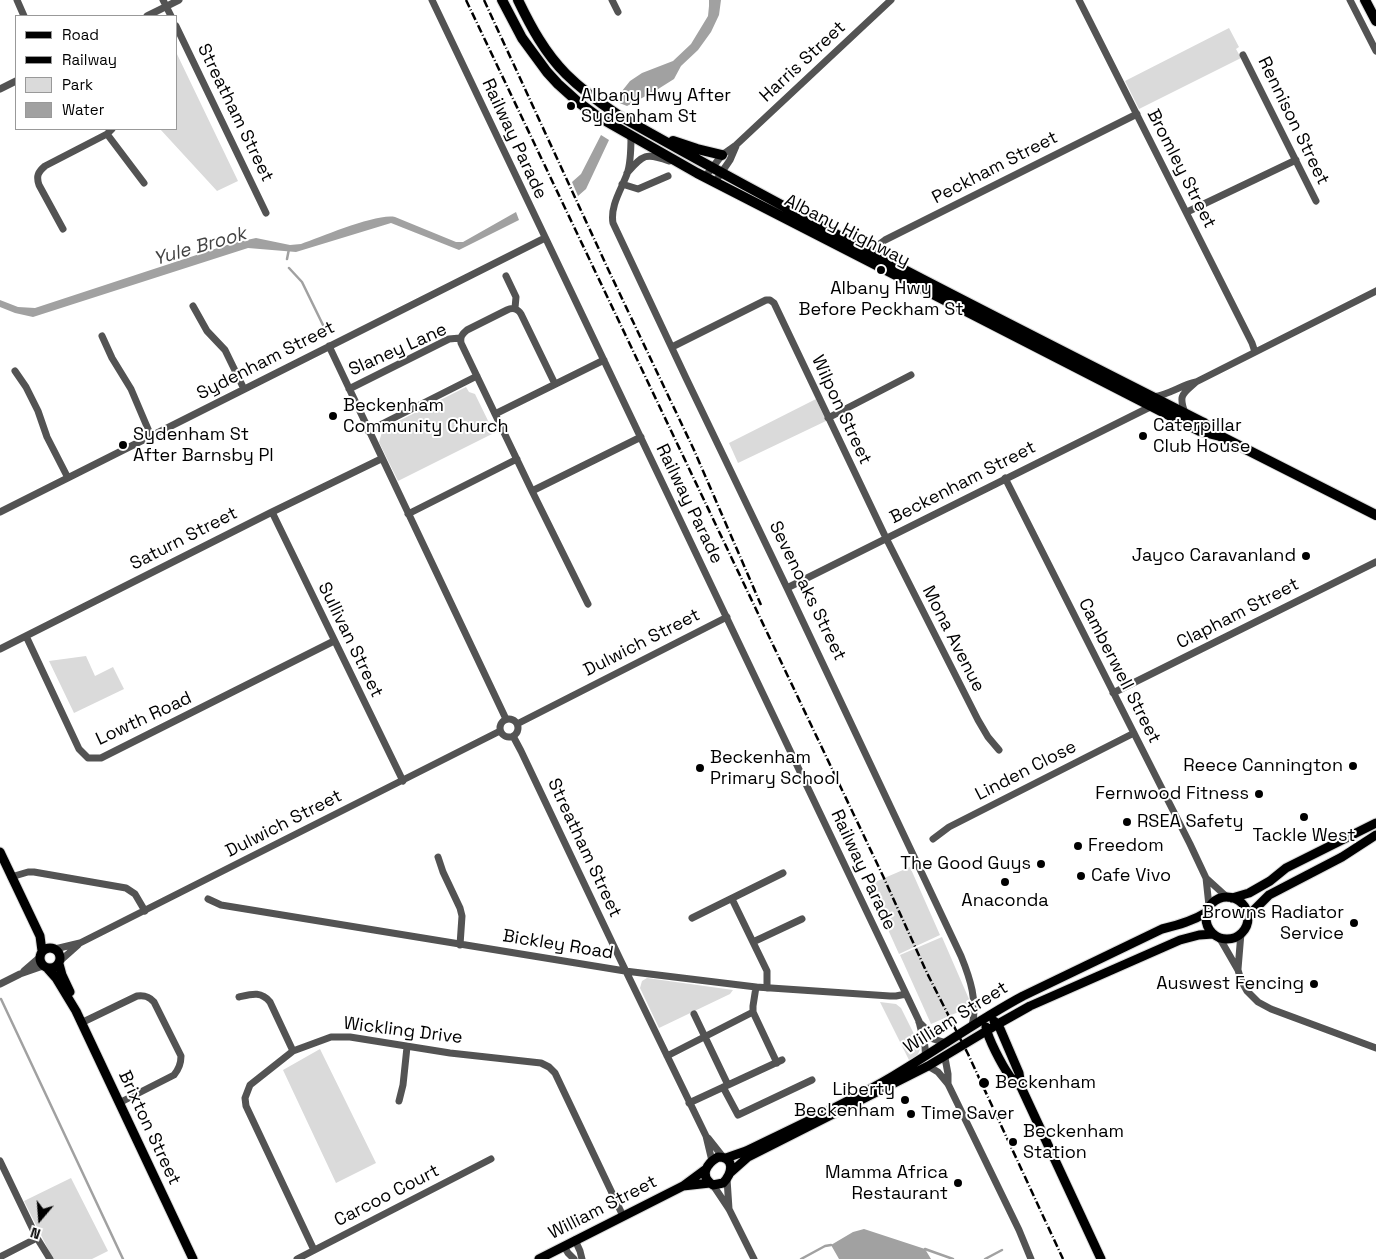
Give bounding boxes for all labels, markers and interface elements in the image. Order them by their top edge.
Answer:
legend [15,15,178,130]
street label: Harris Street [756,17,850,107]
text: Road [62,25,99,44]
street label: Streatham Street [192,40,278,186]
text: Railway [62,50,117,69]
street label: Rennison Street [1253,53,1333,189]
text: Park [62,75,93,94]
street label: Railway Parade [477,75,551,203]
place label: Albany Hwy After Sydenham St [581,85,731,128]
text: Water [62,100,104,119]
marker: Albany Hwy After Sydenham St [565,100,577,112]
street label: Bromley Street [1142,106,1220,232]
street label: Peckham Street [929,127,1061,209]
street label: Albany Highway [780,190,914,272]
water label: Yule Brook [151,223,249,271]
marker: Albany Hwy Before Peckham St [875,264,887,276]
place label: Albany Hwy Before Peckham St [798,278,964,320]
street label: Sydenham Street [193,317,339,405]
street label: Slaney Lane [346,319,450,381]
street label: Wilpon Street [806,352,876,468]
place label: Beckenham Community Church [343,395,509,438]
marker: Beckenham Community Church [327,410,339,422]
place label: Caterpillar Club House [1153,415,1250,458]
place label: Sydenham St After Barnsby Pl [133,424,274,466]
marker: Caterpillar Club House [1137,430,1149,442]
street label: Beckenham Street [886,437,1040,529]
marker: Sydenham St After Barnsby Pl [117,439,129,451]
street label: Railway Parade [651,441,727,567]
street label: Saturn Street [127,503,241,575]
street label: Sevenoaks Street [764,518,850,664]
place label: Jayco Caravanland [1132,545,1296,567]
marker: Jayco Caravanland [1300,550,1312,562]
street label: Clapham Street [1173,574,1303,654]
street label: Sullivan Street [313,579,387,701]
street label: Mona Avenue [917,582,989,696]
street label: Camberwell Street [1073,595,1165,747]
street label: Dulwich Street [580,604,704,682]
street label: Lowth Road [93,687,195,751]
street label: Linden Close [972,736,1080,806]
place label: Beckenham Primary School [710,747,840,790]
place label: Reece Cannington [1183,755,1343,777]
marker: Reece Cannington [1347,760,1359,772]
marker: Beckenham Primary School [694,762,706,774]
street label: Streatham Street [542,775,626,921]
place label: Fernwood Fitness [1095,783,1249,805]
street label: Dulwich Street [222,785,346,863]
marker: Fernwood Fitness [1253,788,1265,800]
street label: Railway Parade [826,806,900,934]
place label: RSEA Safety [1137,811,1243,833]
marker: Tackle West [1298,811,1310,823]
marker: RSEA Safety [1121,816,1133,828]
place label: Tackle West [1253,825,1355,847]
place label: Freedom [1088,835,1164,857]
marker: Freedom [1072,840,1084,852]
place label: The Good Guys [900,853,1031,875]
marker: The Good Guys [1035,858,1047,870]
place label: Cafe Vivo [1091,865,1171,887]
marker: Cafe Vivo [1075,870,1087,882]
marker: Anaconda [999,876,1011,888]
place label: Anaconda [961,890,1049,912]
place label: Browns Radiator Service [1202,902,1344,944]
marker: Browns Radiator Service [1348,917,1360,929]
street label: Bickley Road [501,926,615,964]
place label: Auswest Fencing [1156,973,1304,995]
street label: William Street [900,977,1012,1059]
marker: Auswest Fencing [1308,978,1320,990]
street label: Wickling Drive [342,1013,464,1049]
street label: Brixton Street [113,1067,185,1189]
place label: Beckenham [995,1072,1096,1094]
marker: Beckenham [977,1076,991,1090]
place label: Liberty Beckenham [794,1079,895,1122]
marker: Liberty Beckenham [899,1094,911,1106]
place label: Time Saver [921,1103,1014,1125]
marker: Time Saver [905,1108,917,1120]
place label: Beckenham Station [1023,1121,1124,1164]
marker: Beckenham Station [1007,1136,1019,1148]
street label: Carcoo Court [331,1160,443,1232]
place label: Mamma Africa Restaurant [825,1162,948,1204]
street label: William Street [545,1171,661,1245]
marker: Mamma Africa Restaurant [952,1177,964,1189]
north arrow [15,1194,65,1244]
text: N [28,1223,43,1243]

